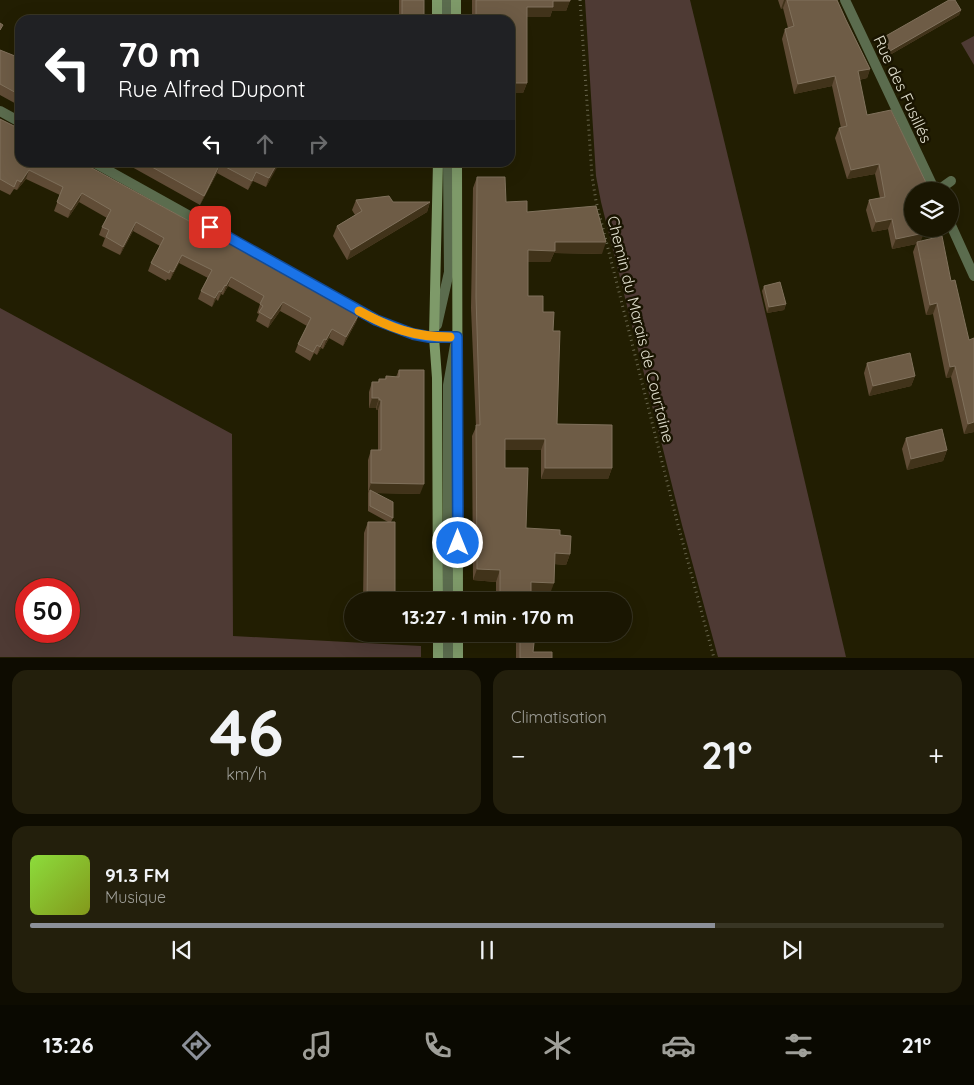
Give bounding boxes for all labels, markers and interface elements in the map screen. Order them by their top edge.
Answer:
text: 70 m [118,32,201,76]
street label: Rue des Fusillés [869,32,937,146]
icon: left [35,35,100,100]
text: Rue Alfred Dupont [118,75,306,103]
icon: left [198,130,226,158]
icon: ahead [251,130,279,158]
icon: right [304,130,332,158]
map controls [904,182,959,237]
button: layers [904,182,959,237]
pin [189,206,231,248]
icon: arrive [196,213,224,241]
street label: Chemin du Marais de Courtaine [603,214,679,444]
position arrow [431,516,483,568]
speed limit sign: 50 [15,578,80,643]
text: 13:27 · 1 min · 170 m [402,605,574,629]
text: 46 [209,691,284,772]
text: Climatisation [511,707,607,727]
text: 21° [701,731,753,779]
text: − [511,738,526,773]
text: + [928,738,944,773]
text: km/h [226,764,267,784]
text: 91.3 FM [105,863,170,887]
text: Musique [105,887,166,907]
icon: previous [168,936,196,964]
icon: pause [473,936,501,964]
icon: next [778,936,806,964]
icon: directions [179,1028,214,1063]
icon: music [300,1028,335,1063]
icon: phone [420,1028,455,1063]
icon: climate [540,1028,575,1063]
icon: car [661,1028,696,1063]
icon: filters [781,1028,816,1063]
text: 13:26 [43,1031,94,1059]
text: 21° [901,1031,931,1059]

